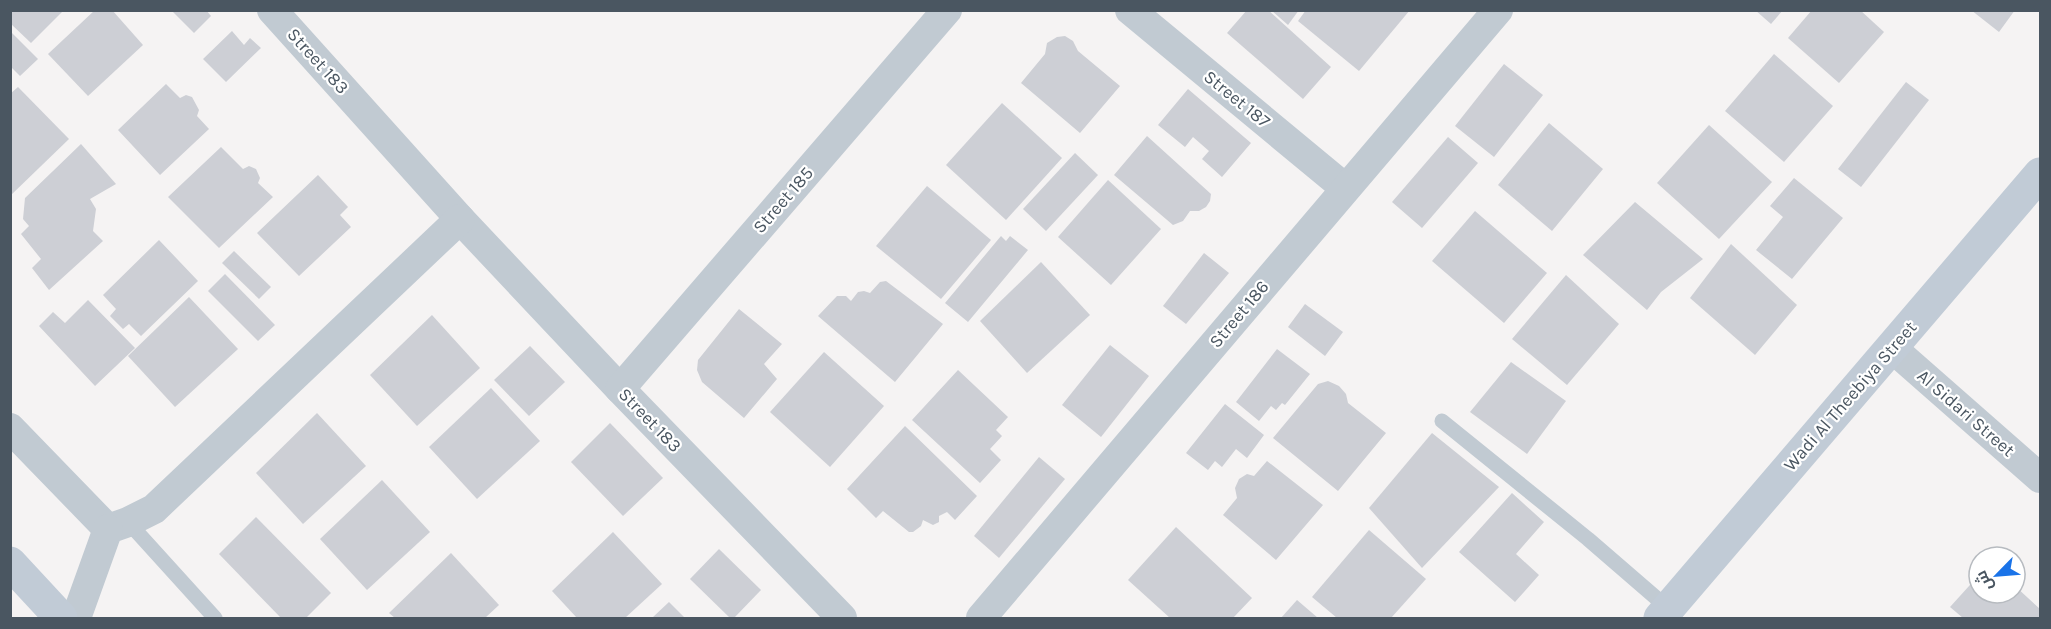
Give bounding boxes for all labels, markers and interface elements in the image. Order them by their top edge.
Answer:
street label: Street 183 [283,23,353,99]
street label: Street 187 [1199,66,1275,133]
street label: Street 185 [748,162,818,238]
street label: Street 186 [1205,276,1273,352]
street label: Wadi Al Theebiya Street [1779,316,1921,476]
street label: Al Sidari Street [1913,365,2019,461]
street label: Street 183 [614,383,686,457]
north arrow [1967,545,2027,605]
text: ش [1971,568,1997,594]

